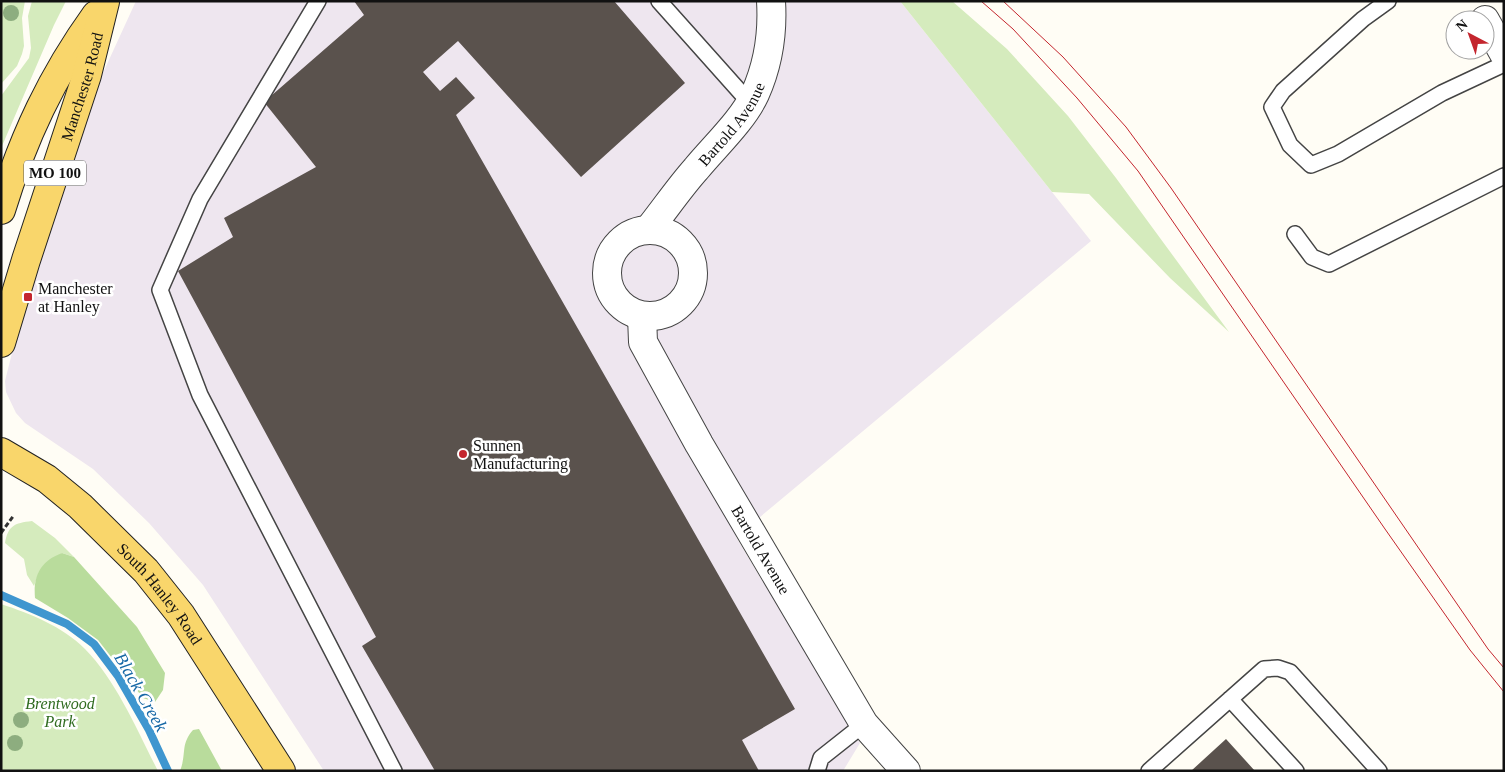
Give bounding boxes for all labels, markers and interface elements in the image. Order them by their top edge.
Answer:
north arrow [1445,10,1495,60]
text: N [1453,17,1471,35]
street label: Manchester Road [58,31,106,143]
street label: Bartold Avenue [695,80,768,169]
road number: MO 100 [24,160,86,186]
place label: Manchester at Hanley [38,280,113,316]
marker: Manchester at Hanley [22,291,34,303]
place label: Sunnen Manufacturing [473,437,568,473]
marker: Sunnen Manufacturing [457,448,469,460]
street label: Bartold Avenue [728,503,793,597]
street label: South Hanley Road [114,540,205,648]
water label: Black Creek [110,649,172,736]
park label: Brentwood Park [25,695,96,730]

